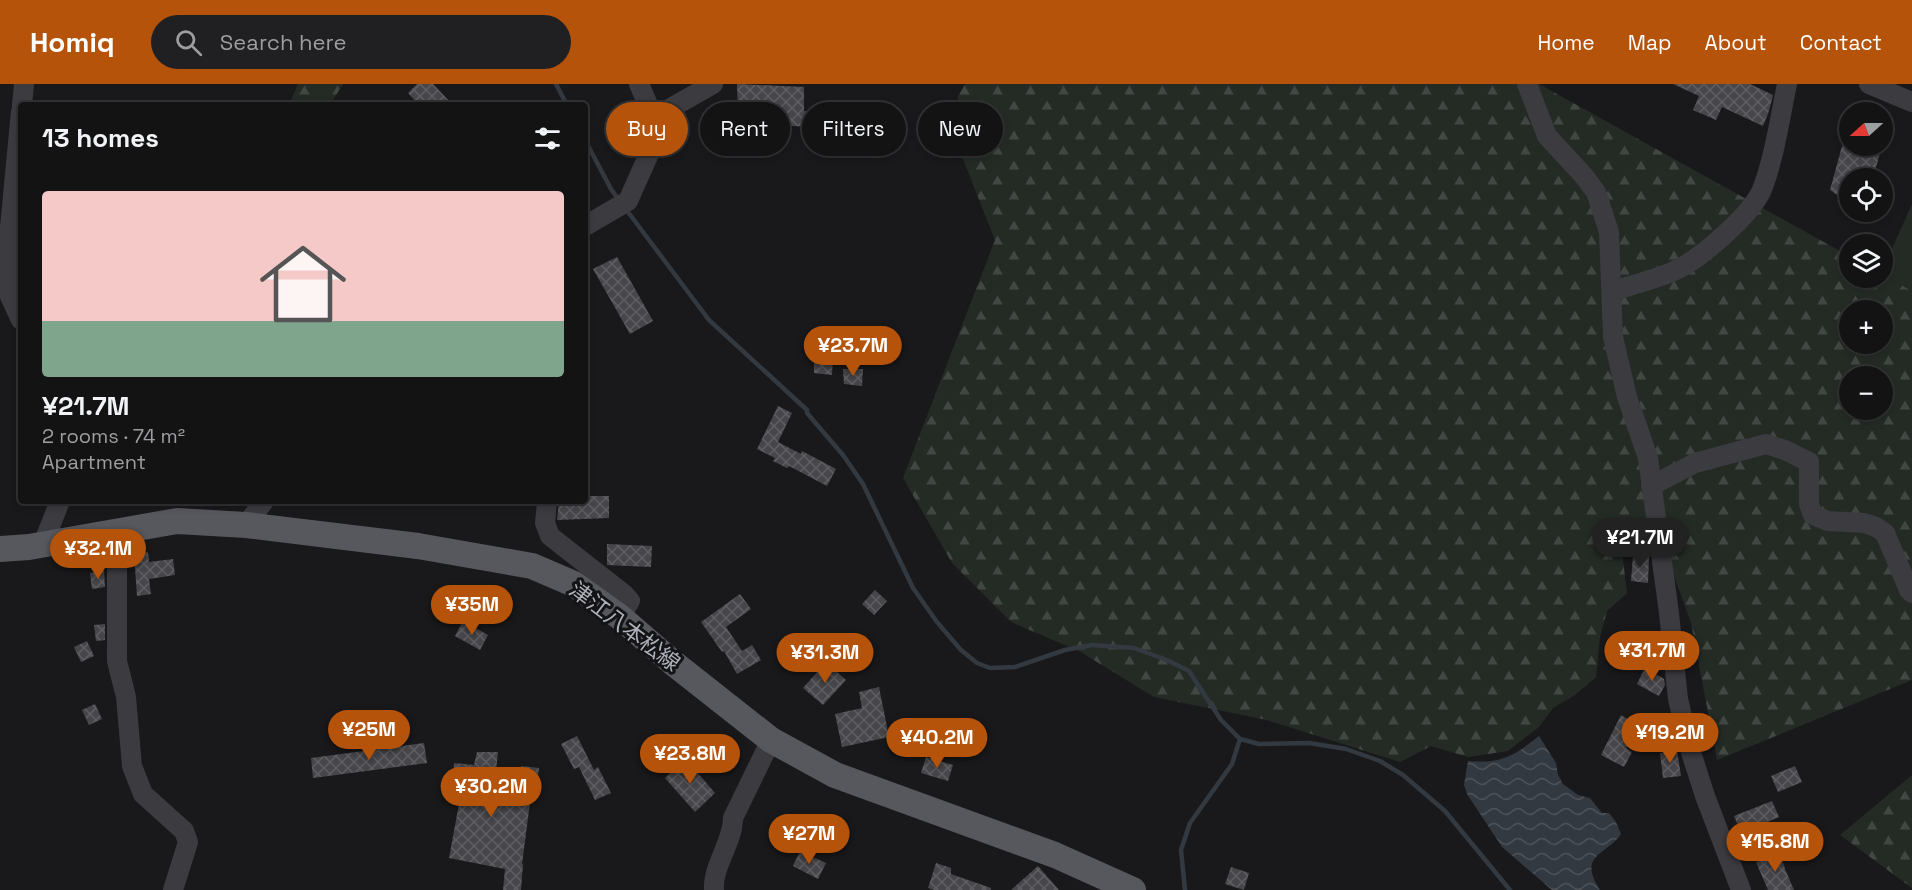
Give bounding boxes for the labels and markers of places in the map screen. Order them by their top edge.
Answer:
pin: ¥23.7M [804,326,902,377]
pin: ¥21.7M [1591,518,1689,569]
pin: ¥32.1M [49,529,147,580]
pin: ¥35M [436,585,508,636]
pin: ¥31.7M [1603,631,1701,682]
pin: ¥31.3M [776,633,874,684]
pin: ¥25M [333,710,405,761]
pin: ¥19.2M [1621,713,1719,764]
pin: ¥40.2M [888,718,986,769]
pin: ¥23.8M [641,734,739,785]
pin: ¥30.2M [442,767,540,818]
pin: ¥27M [773,814,845,865]
pin: ¥15.8M [1726,822,1824,873]

